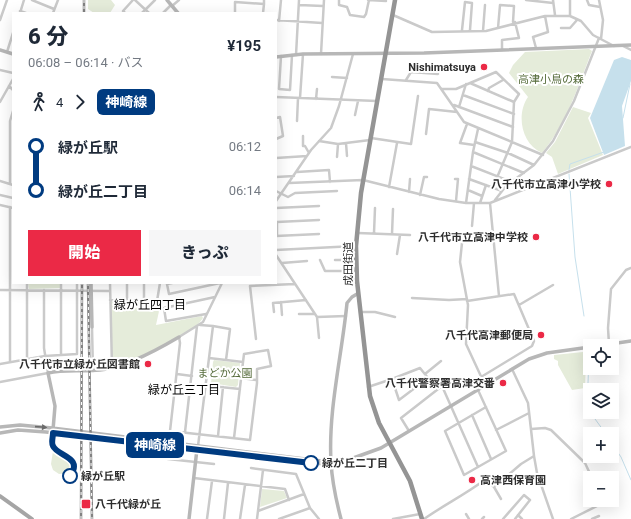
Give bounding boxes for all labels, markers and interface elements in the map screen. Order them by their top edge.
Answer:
text: 6 分 [28,24,68,49]
text: ¥195 [227,37,261,55]
text: 06:08 – 06:14 · バス [28,55,144,70]
place label: Nishimatsuya [408,61,476,74]
marker: Nishimatsuya [479,62,489,72]
park label: 高津小鳥の森 [518,73,584,86]
icon: walk [28,91,50,113]
icon: forward [69,91,91,113]
text: 神崎線 [105,94,147,110]
text: 4 [56,95,63,110]
text: 緑が丘駅 [58,139,118,157]
text: 06:12 [229,139,261,154]
place label: 八千代市立高津小学校 [491,178,601,191]
marker: 八千代市立高津小学校 [604,179,614,189]
text: 緑が丘二丁目 [58,183,148,201]
text: 06:14 [229,183,261,198]
button: 開始 [28,230,141,276]
button: きっぷ [149,230,261,276]
place label: 八千代市立高津中学校 [418,231,528,244]
marker: 八千代市立高津中学校 [531,232,541,242]
street label: 成田街道 [342,242,355,286]
district label: 緑が丘四丁目 [114,298,186,312]
place label: 八千代高津郵便局 [445,329,533,342]
marker: 八千代高津郵便局 [536,330,546,340]
map controls [583,339,619,507]
button: locate [583,339,619,375]
place label: 八千代市立緑が丘図書館 [19,358,140,371]
marker: 八千代市立緑が丘図書館 [143,359,153,369]
park label: まどか公園 [198,367,253,380]
place label: 八千代警察署高津交番 [385,377,495,390]
marker: 八千代警察署高津交番 [498,378,508,388]
district label: 緑が丘三丁目 [148,383,220,397]
button: layers [583,383,619,419]
one-way arrow [35,423,47,430]
button: + [583,427,619,463]
line badge: 神崎線 [132,432,178,458]
text: 神崎線 [134,437,176,453]
marker: 緑が丘二丁目 [303,455,319,471]
place label: 緑が丘二丁目 [322,457,388,470]
marker: 緑が丘駅 [62,468,78,484]
place label: 緑が丘駅 [81,470,125,483]
button: − [583,471,619,507]
place label: 高津西保育園 [480,474,546,487]
marker: 高津西保育園 [467,475,477,485]
marker: 八千代緑が丘 [80,498,92,510]
place label: 八千代緑が丘 [95,498,161,511]

